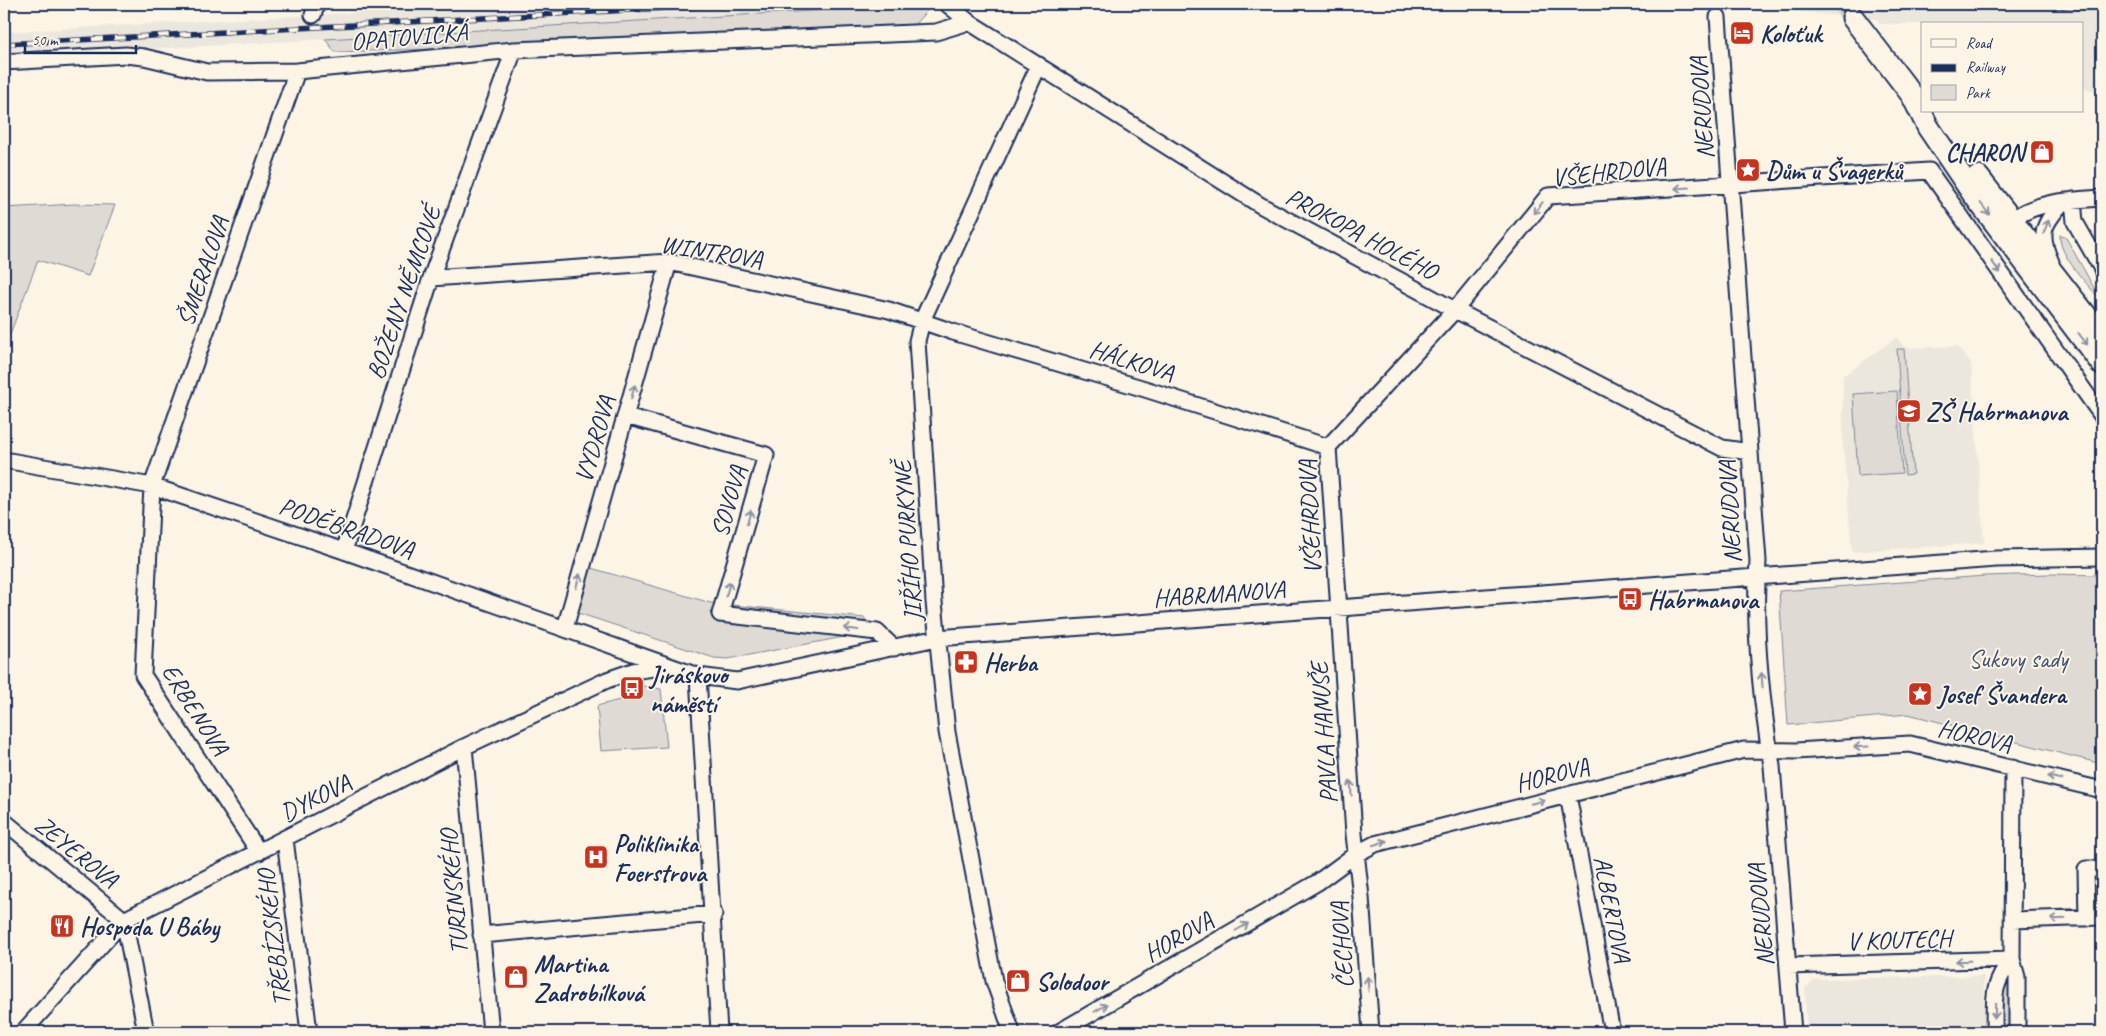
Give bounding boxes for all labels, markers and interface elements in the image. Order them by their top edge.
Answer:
street label: OPATOVICKÁ [349,16,472,58]
place label: Koloťuk [1760,18,1824,50]
hotel icon: Koloťuk [1729,20,1755,46]
scale bar [25,22,136,54]
legend [1921,22,2084,112]
text: 50 m [32,31,59,50]
text: Road [1966,34,1993,53]
street label: NERUDOVA [1682,54,1722,160]
text: Railway [1966,58,2007,77]
text: Park [1966,84,1991,103]
place label: CHARON [1945,137,2029,169]
shop icon: CHARON [2029,139,2055,165]
street label: VŠEHRDOVA [1550,150,1668,194]
place label: Dům u Švagerků [1766,155,1904,187]
place icon: Dům u Švagerků [1735,157,1761,183]
street label: PROKOPA HOLÉHO [1280,181,1445,288]
one-way arrow [1674,183,1690,192]
street label: BOŽENY NĚMCOVÉ [359,199,449,383]
one-way arrow [1533,201,1544,214]
one-way arrow [1979,202,1990,215]
street label: ŠMERALOVA [169,211,237,330]
one-way arrow [2042,220,2051,235]
street label: WINTROVA [659,228,765,276]
one-way arrow [1990,260,2001,273]
one-way arrow [2077,332,2088,345]
street label: HÁLKOVA [1086,333,1178,389]
one-way arrow [628,384,638,400]
street label: VYDROVA [567,392,623,486]
place label: ZŠ Habrmanova [1926,396,2069,428]
school or university icon: ZŠ Habrmanova [1896,398,1922,424]
street label: JIŘÍHO PURKYNĚ [886,456,930,624]
street label: VŠEHRDOVA [1291,458,1329,575]
street label: NERUDOVA [1711,458,1749,564]
street label: SOVOVA [704,462,754,541]
street label: PODĚBRADOVA [275,490,419,566]
one-way arrow [744,509,754,525]
street label: HABRMANOVA [1152,573,1287,615]
one-way arrow [574,574,584,590]
one-way arrow [723,581,733,597]
place label: Habrmanova [1648,584,1760,616]
bus stop icon: Habrmanova [1617,586,1643,612]
one-way arrow [843,624,859,634]
park label: Sukovy sady [1968,643,2070,675]
place label: Herba [984,647,1039,679]
pharmacy icon: Herba [953,649,979,675]
street label: ERBENOVA [155,658,236,762]
street label: PAVLA HANUŠE [1303,658,1345,805]
place label: Jiráskovo náměstí [648,659,730,720]
one-way arrow [1757,672,1766,688]
bus stop icon: Jiráskovo náměstí [619,675,645,701]
place label: Josef Švandera [1936,679,2069,711]
place icon: Josef Švandera [1907,681,1933,707]
street label: HOROVA [1935,712,2015,760]
one-way arrow [1854,743,1870,752]
street label: HOROVA [1512,750,1593,800]
street label: DYKOVA [275,766,356,829]
one-way arrow [2047,773,2063,782]
one-way arrow [1346,780,1355,796]
one-way arrow [1529,797,1545,807]
street label: ZEYEROVA [28,809,126,896]
street label: TURINSKÉHO [432,826,475,956]
place label: Poliklinika Foerstrova [614,828,708,889]
one-way arrow [1372,837,1388,847]
hospital icon: Poliklinika Foerstrova [583,844,609,870]
street label: ALBERTOVA [1586,853,1638,966]
street label: NERUDOVA [1740,861,1781,967]
street label: TŘEBÍZSKÉHO [249,865,298,1008]
street label: ČECHOVA [1323,900,1361,990]
street label: HOROVA [1138,904,1219,969]
place label: Hospoda U Báby [80,911,221,943]
restaurant icon: Hospoda U Báby [49,913,75,939]
one-way arrow [2050,914,2066,923]
one-way arrow [1234,921,1249,931]
street label: V KOUTECH [1846,922,1956,958]
place label: Martina Zadrobílková [534,948,647,1009]
one-way arrow [1955,956,1971,965]
shop icon: Martina Zadrobílková [503,964,529,990]
place label: Solodoor [1036,966,1111,998]
shop icon: Solodoor [1005,968,1031,994]
one-way arrow [1363,976,1372,992]
one-way arrow [1094,1002,1108,1012]
one-way arrow [1990,1002,2000,1019]

